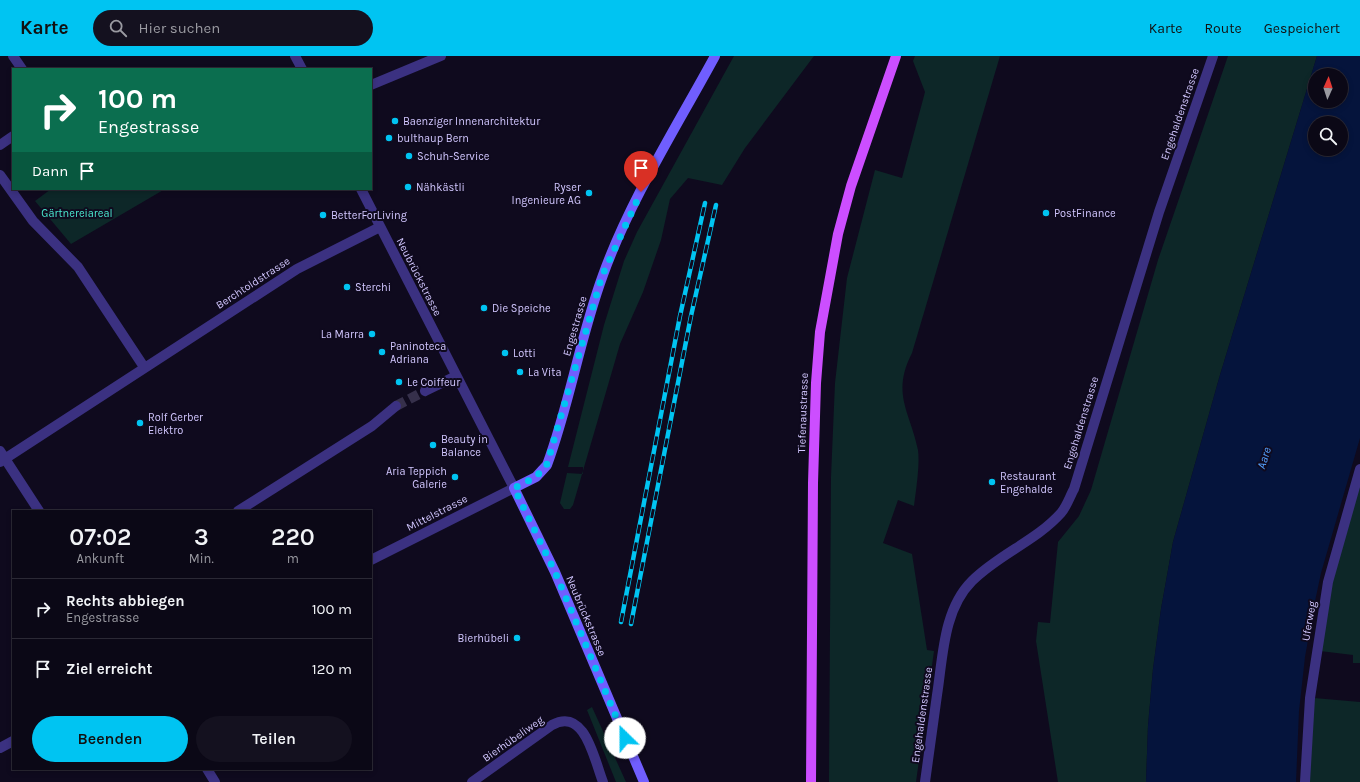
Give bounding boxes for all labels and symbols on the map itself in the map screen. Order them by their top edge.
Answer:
street label: Engehaldenstrasse [1158,66,1202,162]
north arrow [1308,68,1348,108]
place label: Baenziger Innenarchitektur [403,115,540,128]
marker: Baenziger Innenarchitektur [390,116,400,126]
place label: bulthaup Bern [397,132,469,145]
marker: bulthaup Bern [384,133,394,143]
place label: Schuh-Service [417,150,490,163]
marker: Schuh-Service [404,151,414,161]
pin [624,151,658,192]
place label: Nähkästli [416,181,465,194]
place label: Ryser Ingenieure AG [512,181,581,207]
marker: Nähkästli [403,182,413,192]
marker: Ryser Ingenieure AG [584,188,594,198]
park label: Gärtnereiareal [41,207,113,220]
place label: PostFinance [1054,207,1116,220]
marker: PostFinance [1041,208,1051,218]
place label: BetterForLiving [331,209,408,222]
marker: BetterForLiving [318,210,328,220]
street label: Neubrückstrasse [394,236,444,319]
street label: Berchtoldstrasse [214,254,293,312]
place label: Sterchi [355,281,391,294]
marker: Sterchi [342,282,352,292]
street label: Engestrasse [560,294,590,358]
place label: Die Speiche [492,302,551,315]
marker: Die Speiche [479,303,489,313]
place label: La Marra [321,328,364,341]
marker: La Marra [367,329,377,339]
place label: Paninoteca Adriana [390,340,446,366]
marker: Paninoteca Adriana [377,347,387,357]
place label: Lotti [513,347,536,360]
marker: Lotti [500,348,510,358]
place label: La Vita [528,366,561,379]
marker: La Vita [515,367,525,377]
street label: Tiefenaustrasse [795,372,811,453]
street label: Engehaldenstrasse [1061,375,1101,471]
place label: Le Coiffeur [407,376,460,389]
marker: Le Coiffeur [394,377,404,387]
place label: Rolf Gerber Elektro [148,411,203,437]
marker: Rolf Gerber Elektro [135,418,145,428]
place label: Beauty in Balance [441,433,488,459]
marker: Beauty in Balance [428,440,438,450]
water label: Aare [1254,445,1274,471]
place label: Aria Teppich Galerie [386,465,447,491]
place label: Restaurant Engehalde [1000,470,1056,496]
marker: Aria Teppich Galerie [450,472,460,482]
marker: Restaurant Engehalde [987,477,997,487]
street label: Mittelstrasse [404,492,470,534]
street label: Neubrückstrasse [563,574,609,658]
street label: Uferweg [1299,599,1319,642]
place label: Bierhübeli [457,632,509,645]
marker: Bierhübeli [512,633,522,643]
street label: Engehaldenstrasse [909,666,935,764]
street label: Bierhübeliweg [480,713,547,765]
position arrow [604,717,646,759]

